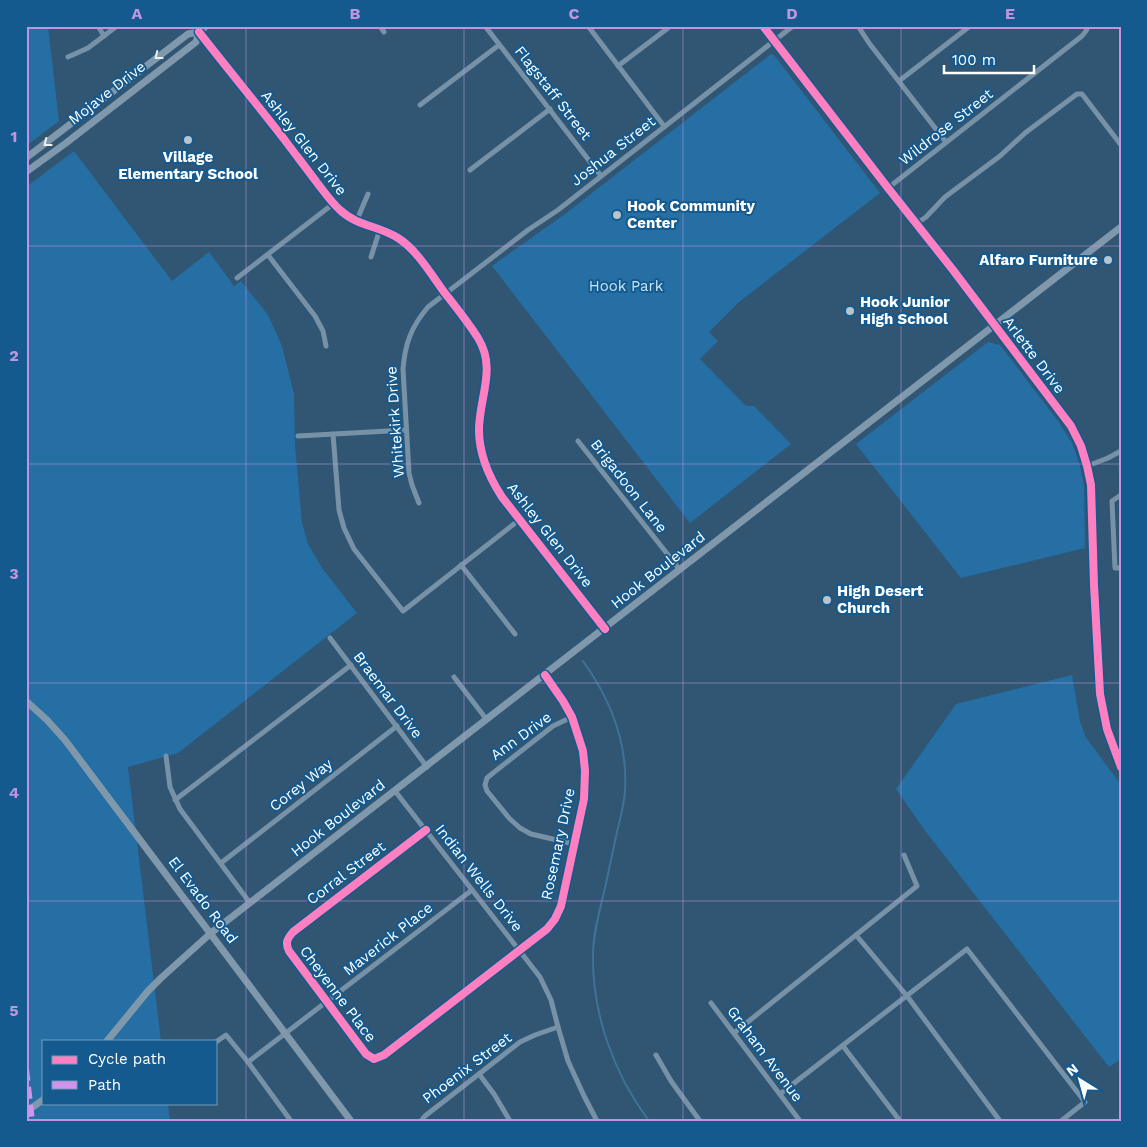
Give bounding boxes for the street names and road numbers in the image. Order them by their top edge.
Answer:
street label: Flagstaff Street [511,42,596,144]
street label: Mojave Drive [65,57,149,129]
street label: Wildrose Street [895,84,997,169]
street label: Ashley Glen Drive [257,87,351,199]
street label: Joshua Street [567,112,659,190]
street label: Arlette Drive [999,313,1069,397]
street label: Whitekirk Drive [382,366,408,478]
street label: Brigadoon Lane [587,436,671,536]
street label: Ashley Glen Drive [503,479,597,591]
street label: Hook Boulevard [607,528,709,612]
street label: Braemar Drive [350,648,426,742]
street label: Ann Drive [487,708,555,764]
street label: Corey Way [266,755,336,815]
street label: Hook Boulevard [287,776,389,860]
street label: Rosemary Drive [537,786,579,902]
street label: Indian Wells Drive [431,821,527,935]
street label: Corral Street [303,837,390,909]
street label: El Evado Road [164,853,242,947]
street label: Maverick Place [340,899,436,979]
street label: Cheyenne Place [296,942,380,1046]
street label: Graham Avenue [723,1003,807,1105]
street label: Phoenix Street [419,1028,516,1107]

